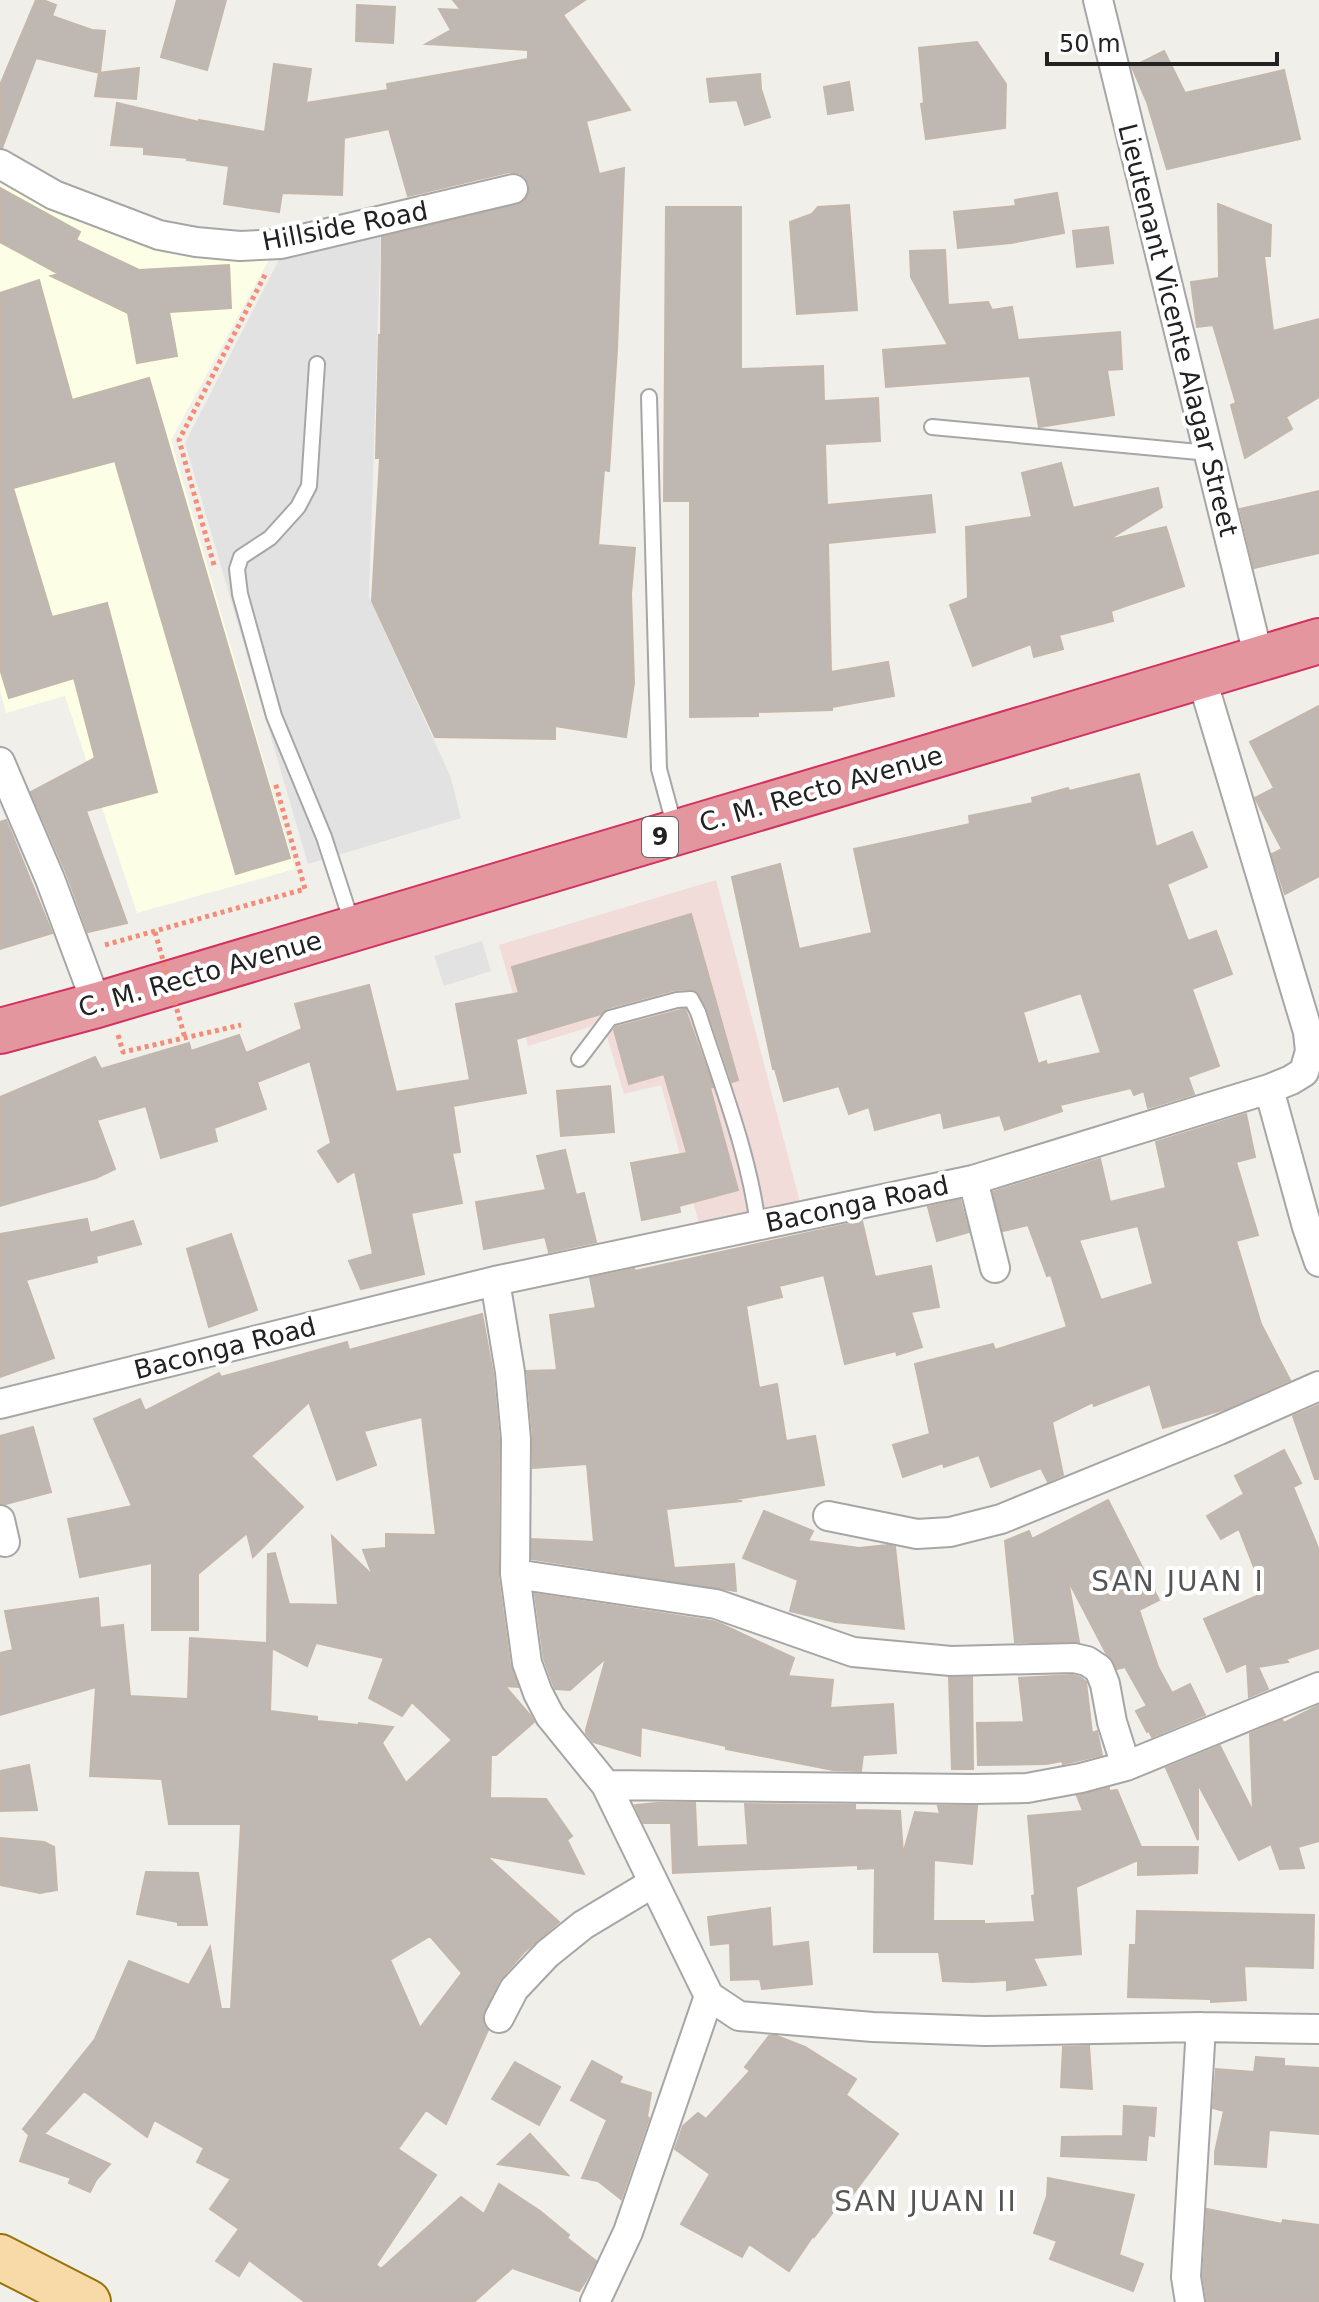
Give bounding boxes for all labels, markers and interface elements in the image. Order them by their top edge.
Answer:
scale bar [1047,16,1277,66]
text: 50 m [1059,30,1121,58]
street label: Lieutenant Vicente Alagar Street [1112,120,1244,540]
street label: Hillside Road [260,195,430,257]
street label: C. M. Recto Avenue [696,740,946,838]
road number: 9 [642,817,678,857]
street label: C. M. Recto Avenue [75,925,325,1023]
street label: Baconga Road [763,1170,951,1238]
street label: Baconga Road [131,1311,319,1385]
district label: SAN JUAN I [1091,1565,1265,1598]
district label: SAN JUAN II [834,2185,1018,2218]

